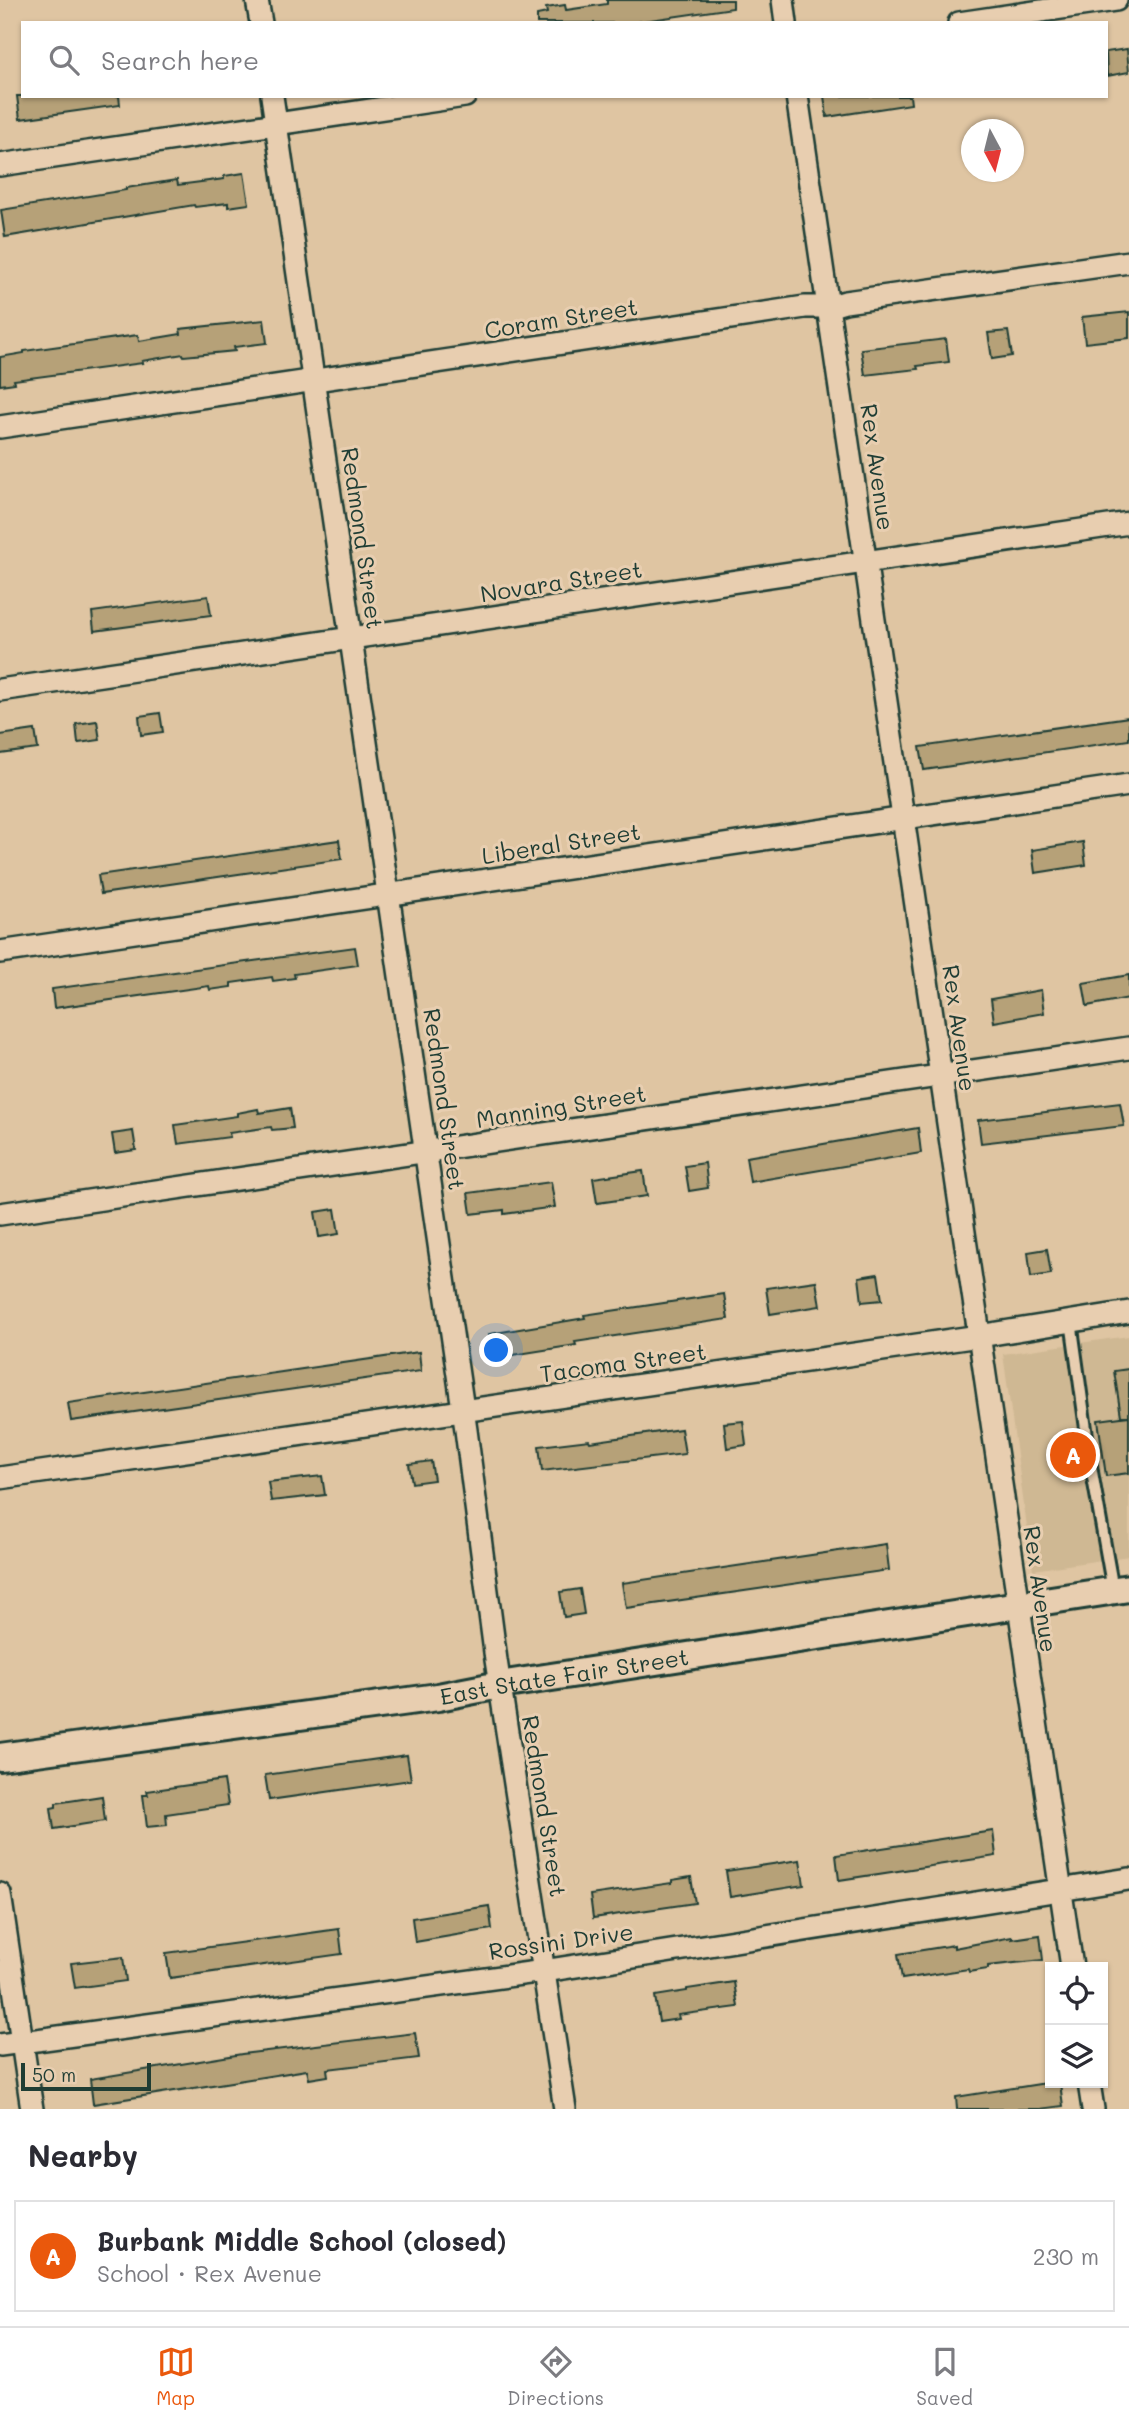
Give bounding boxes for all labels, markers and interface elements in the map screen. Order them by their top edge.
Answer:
search box [21,21,1108,98]
icon: search [45,41,83,79]
text: Search here [101,43,259,77]
north arrow [961,119,1024,182]
street label: Coram Street [482,291,640,345]
street label: Rex Avenue [854,402,902,532]
street label: Redmond Street [335,445,391,631]
street label: Novara Street [478,553,644,609]
street label: Liberal Street [480,816,642,870]
street label: Rex Avenue [936,963,984,1093]
street label: Redmond Street [417,1006,473,1192]
street label: Manning Street [474,1078,648,1134]
your location [479,1333,513,1367]
street label: Tacoma Street [538,1335,708,1389]
pin: A [1050,1429,1096,1481]
street label: Rex Avenue [1017,1524,1065,1654]
street label: East State Fair Street [437,1641,691,1711]
street label: Redmond Street [516,1713,574,1899]
street label: Rossini Drive [487,1916,635,1966]
map controls [1045,1962,1108,2088]
button: locate [1045,1962,1108,2025]
button: layers [1045,2025,1108,2088]
scale bar [21,2060,150,2092]
text: 50 m [32,2062,76,2087]
text: Nearby [28,2135,138,2175]
text: Burbank Middle School (closed) [97,2224,506,2258]
text: A [45,2241,61,2271]
text: 230 m [1033,2241,1099,2271]
text: School · Rex Avenue [97,2258,322,2288]
tab: Map [156,2343,195,2410]
tab: Directions [507,2343,604,2410]
tab: Saved [916,2343,973,2410]

